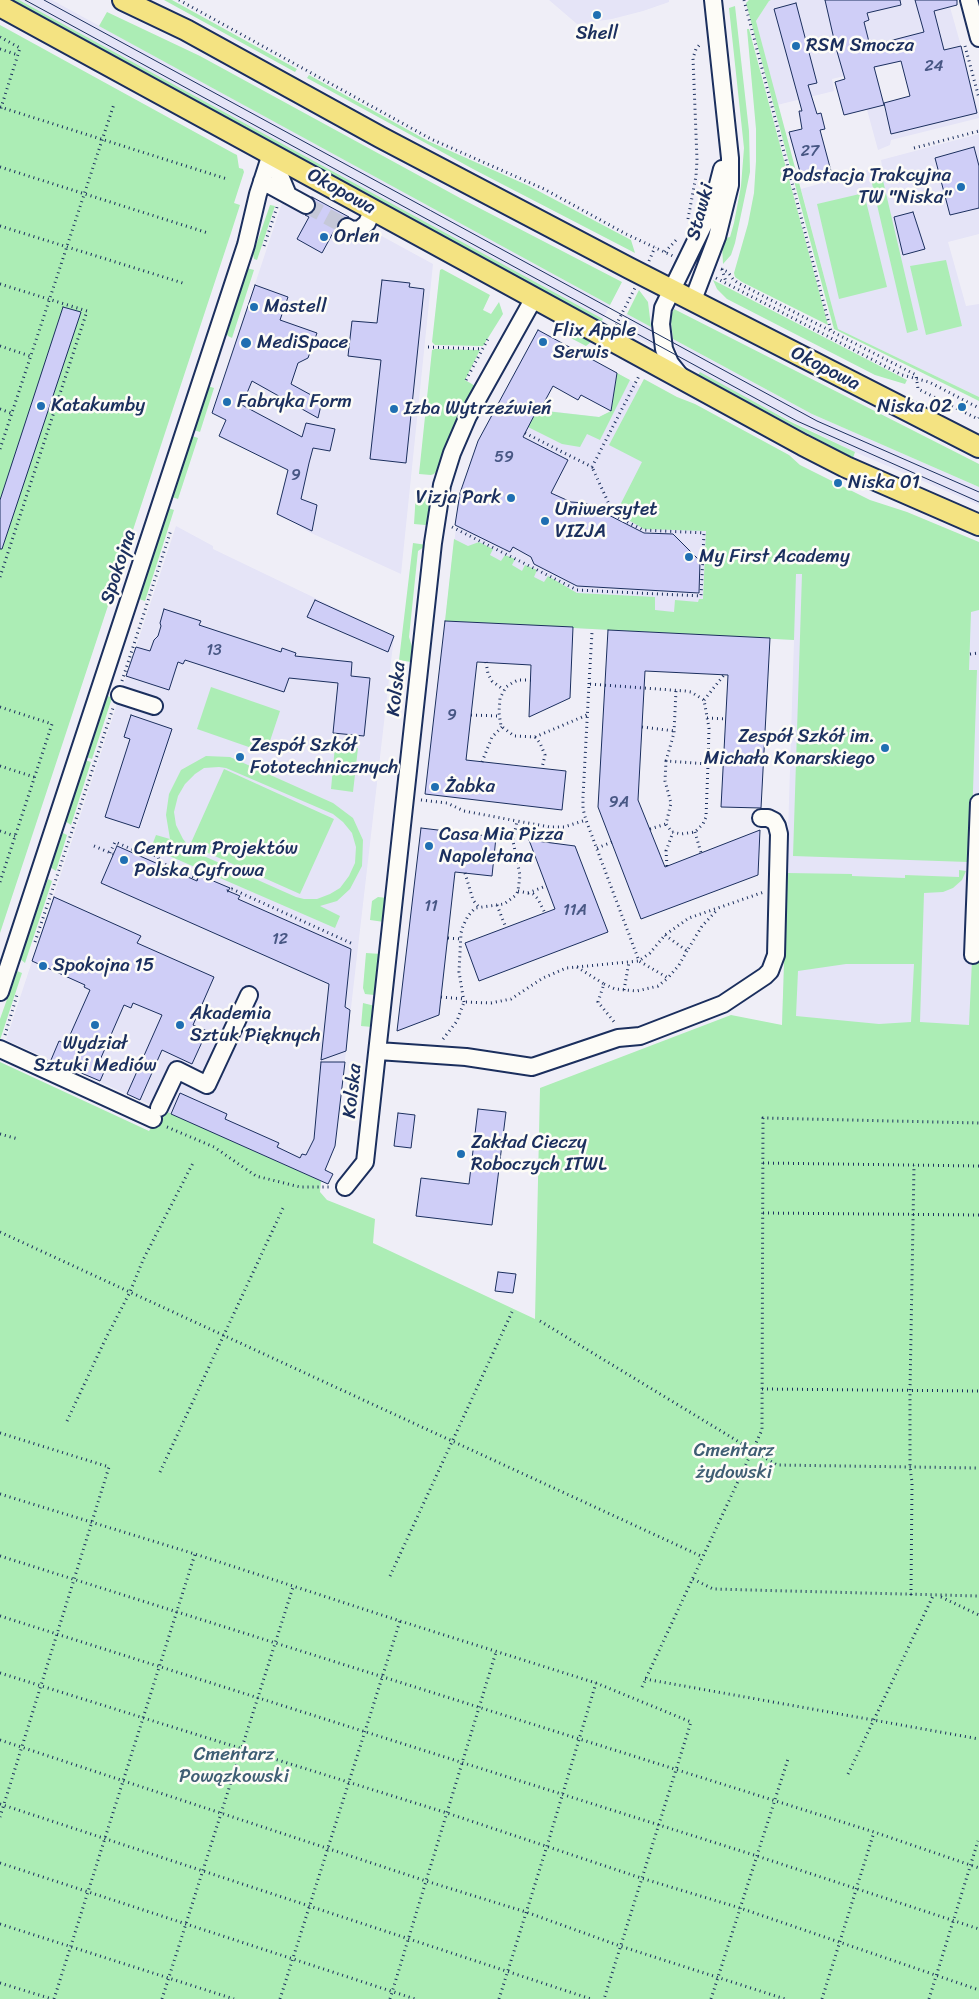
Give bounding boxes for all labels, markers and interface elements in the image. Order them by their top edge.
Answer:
marker: Shell [591,9,603,21]
place label: Shell [576,23,618,45]
place label: RSM Smocza [806,35,914,57]
marker: RSM Smocza [790,40,802,52]
house number: 24 [924,57,944,77]
house number: 27 [801,142,819,162]
street label: Okopowa [303,164,379,220]
place label: Podstacja Trakcyjna TW "Niska" [782,165,951,209]
street label: Stawki [682,181,720,243]
marker: Podstacja Trakcyjna TW "Niska" [955,181,967,193]
place label: Orlen [334,226,380,248]
marker: Orlen [318,231,330,243]
place label: Mastell [264,296,327,318]
marker: Mastell [248,301,260,313]
place label: Flix Apple Serwis [553,320,636,364]
place label: MediSpace [257,332,348,354]
marker: MediSpace [239,336,253,350]
marker: Flix Apple Serwis [537,336,549,348]
street label: Okopowa [787,342,863,396]
place label: Fabryka Form [237,391,352,413]
place label: Katakumby [51,395,145,417]
marker: Fabryka Form [221,396,233,408]
place label: Niska 02 [877,396,952,418]
place label: Izba Wytrzeźwień [404,398,551,420]
marker: Katakumby [35,400,47,412]
marker: Niska 02 [956,401,968,413]
marker: Izba Wytrzeźwień [388,403,400,415]
house number: 59 [494,448,514,468]
house number: 9 [291,466,301,486]
place label: Niska 01 [848,472,920,494]
marker: Niska 01 [832,477,844,489]
place label: Vizja Park [416,487,501,509]
marker: Vizja Park [505,492,517,504]
place label: Uniwersytet VIZJA [555,499,657,543]
marker: Uniwersytet VIZJA [539,515,551,527]
street label: Spokojna [96,527,142,607]
place label: My First Academy [699,546,850,568]
marker: My First Academy [683,551,695,563]
house number: 13 [206,641,222,661]
street label: Kolska [383,660,411,718]
house number: 9 [447,706,457,726]
place label: Zespół Szkół im. Michała Konarskiego [704,726,875,770]
place label: Zespół Szkół Fototechnicznych [250,735,398,779]
marker: Zespół Szkół im. Michała Konarskiego [879,742,891,754]
marker: Zespół Szkół Fototechnicznych [234,751,246,763]
place label: Żabka [445,776,495,798]
marker: Żabka [429,781,441,793]
house number: 9A [609,793,629,813]
place label: Casa Mia Pizza Napoletana [439,824,563,868]
place label: Centrum Projektów Polska Cyfrowa [134,838,298,882]
marker: Casa Mia Pizza Napoletana [423,840,435,852]
marker: Centrum Projektów Polska Cyfrowa [118,854,130,866]
house number: 11 [424,897,438,917]
house number: 11A [563,901,587,921]
house number: 12 [272,930,288,950]
place label: Spokojna 15 [53,955,154,977]
marker: Spokojna 15 [37,960,49,972]
place label: Akademia Sztuk Pięknych [190,1003,321,1047]
marker: Wydział Sztuki Mediów [89,1019,101,1031]
marker: Akademia Sztuk Pięknych [174,1019,186,1031]
place label: Wydział Sztuki Mediów [33,1033,157,1077]
street label: Kolska [339,1062,367,1120]
place label: Zakład Cieczy Roboczych ITWL [471,1132,607,1176]
marker: Zakład Cieczy Roboczych ITWL [455,1148,467,1160]
park label: Cmentarz żydowski [694,1440,774,1484]
park label: Cmentarz Powązkowski [179,1744,289,1788]

